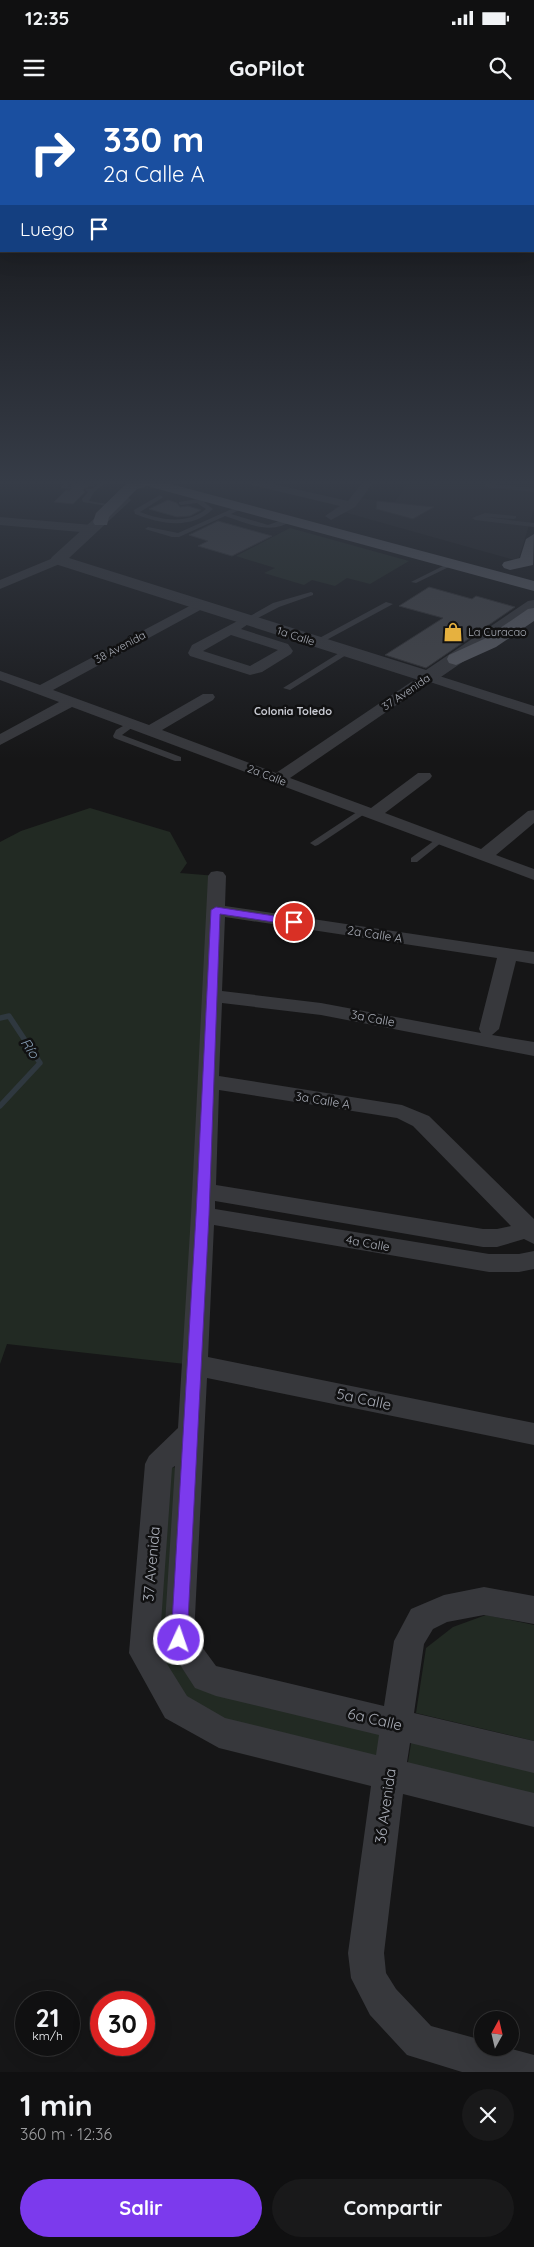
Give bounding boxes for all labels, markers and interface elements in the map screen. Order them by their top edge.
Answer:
text: 12:35 [25,6,70,30]
icon: menu [20,54,48,82]
text: GoPilot [229,54,305,82]
icon: search [486,54,514,82]
text: 330 m [103,117,204,161]
icon: right [20,120,85,185]
text: 2a Calle A [103,160,205,188]
icon: arrive [85,215,113,243]
text: Luego [20,217,75,241]
shop icon: La Curacao [442,621,464,643]
street label: 1a Calle [275,623,317,649]
place label: La Curacao [468,625,527,639]
street label: 38 Avenida [92,628,148,666]
street label: 37 Avenida [379,671,433,713]
district label: Colonia Toledo [254,704,332,718]
street label: 2a Calle [245,761,289,789]
pin [273,901,315,943]
icon: arrive [280,908,308,936]
street label: 2a Calle A [346,922,404,946]
street label: 3a Calle [350,1006,396,1030]
water label: Río [17,1034,44,1062]
street label: 3a Calle A [295,1088,352,1112]
street label: 4a Calle [345,1232,391,1254]
street label: 5a Calle [335,1384,393,1414]
street label: 37 Avenida [138,1526,164,1602]
position arrow [152,1613,204,1665]
street label: 6a Calle [346,1704,404,1734]
street label: 36 Avenida [370,1767,400,1845]
speed limit sign: 30 [90,1991,155,2056]
text: 21 [36,2002,59,2033]
north arrow [474,2011,519,2056]
map controls [474,2011,519,2056]
text: km/h [32,2028,63,2043]
text: 1 min [20,2086,93,2124]
button: close [462,2089,514,2141]
text: 360 m · 12:36 [20,2124,112,2144]
button: Salir [20,2179,262,2237]
button: Compartir [272,2179,514,2237]

